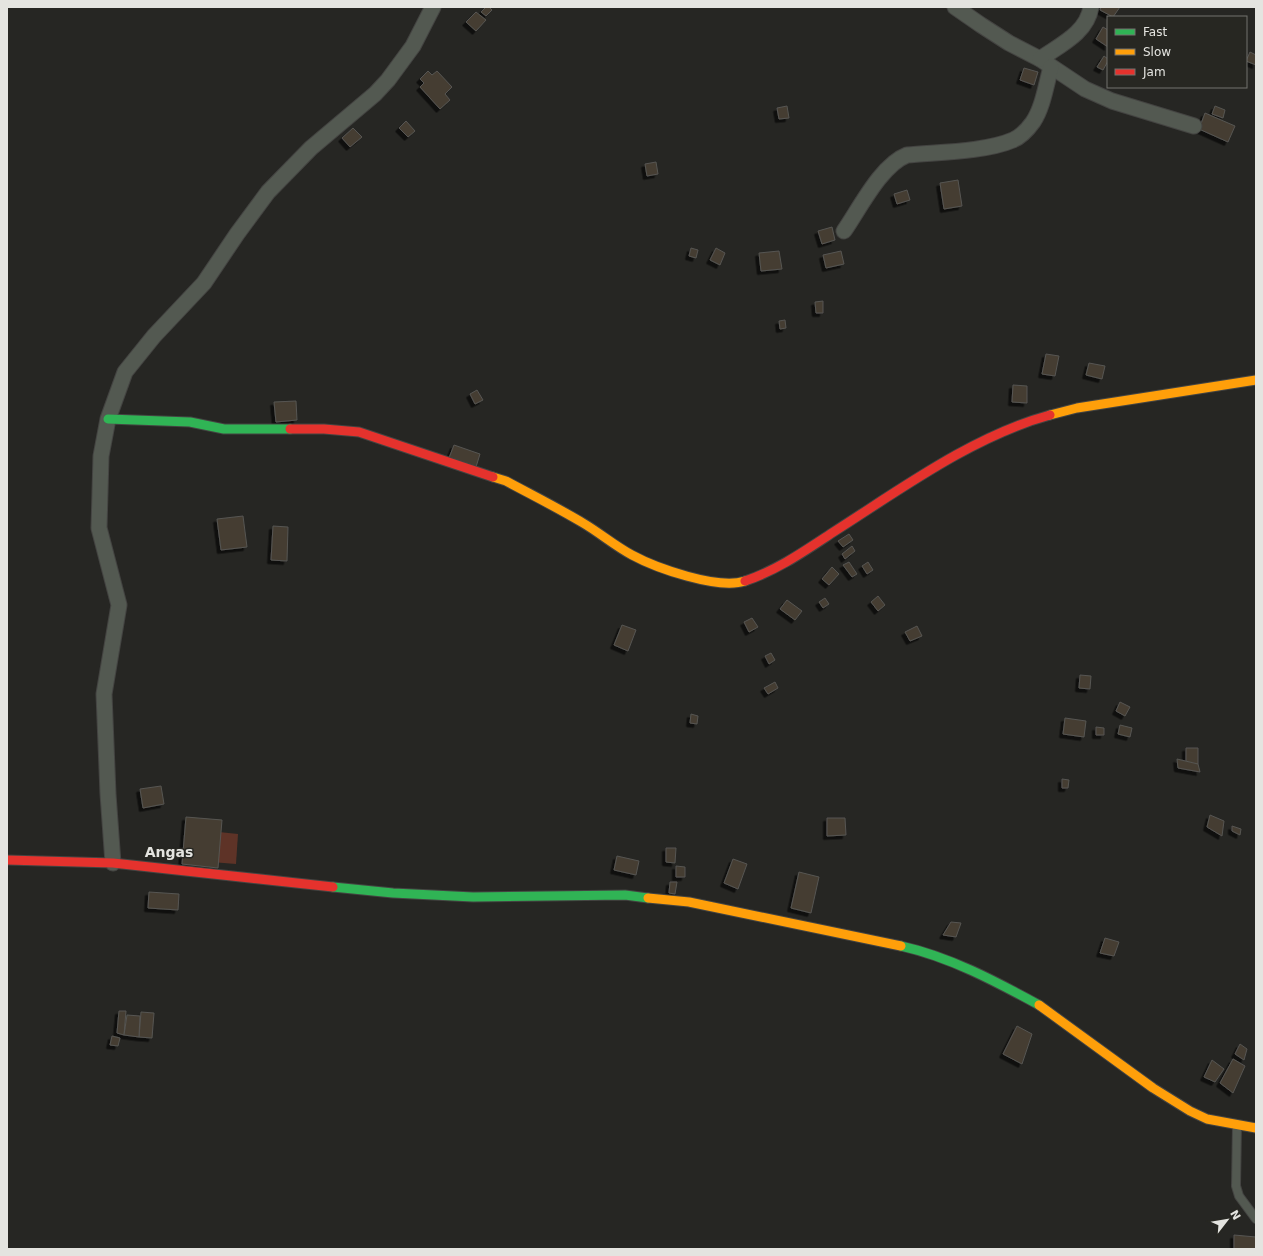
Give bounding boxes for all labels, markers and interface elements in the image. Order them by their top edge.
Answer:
legend [1107,16,1247,88]
text: Fast [1143,25,1167,39]
text: Slow [1143,45,1171,59]
text: Jam [1142,65,1166,79]
district label: Angas [145,844,193,860]
north arrow [1207,1200,1247,1240]
text: N [1227,1208,1243,1222]

